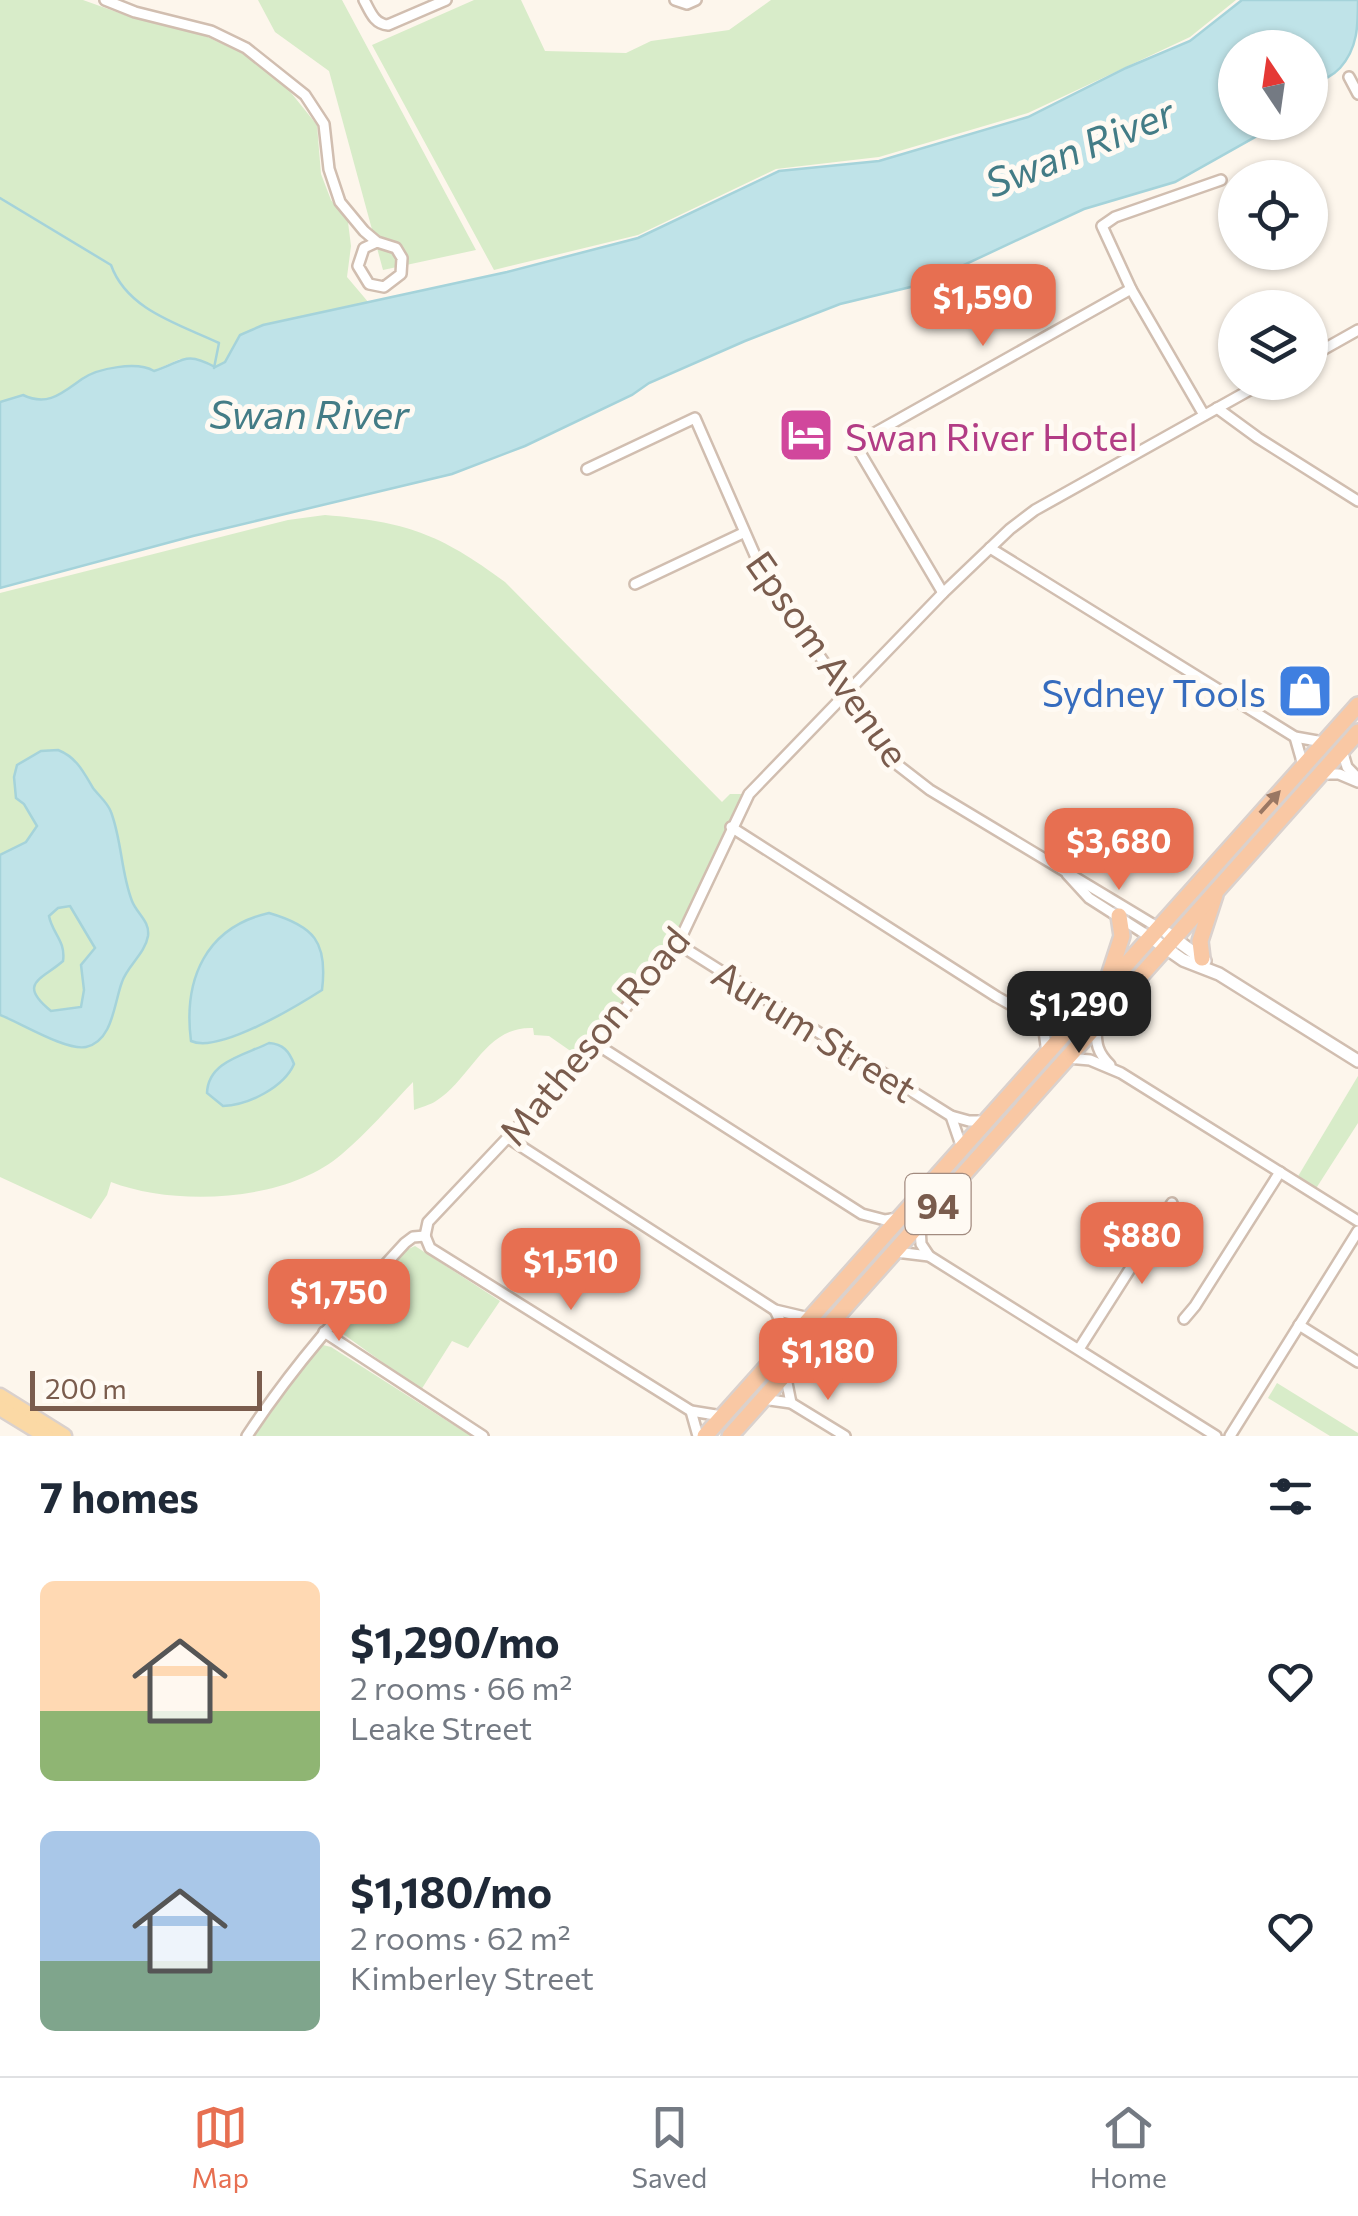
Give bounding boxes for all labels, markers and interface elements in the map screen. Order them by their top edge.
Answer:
north arrow [1218,30,1328,140]
map controls [1218,30,1328,400]
water label: Swan River [977,85,1183,206]
button: locate [1218,160,1328,270]
pin: $1,590 [902,264,1064,349]
text: $1,590 [933,276,1033,316]
button: layers [1218,290,1328,400]
water label: Swan River [209,388,411,437]
hotel icon: Swan River Hotel [776,405,836,465]
place label: Swan River Hotel [845,412,1138,459]
street label: Epsom Avenue [738,541,920,775]
shop icon: Sydney Tools [1275,661,1335,721]
place label: Sydney Tools [1041,668,1266,715]
one-way arrow [1258,790,1280,815]
pin: $3,680 [1038,808,1200,893]
text: $3,680 [1067,820,1171,860]
street label: Matheson Road [488,916,698,1154]
street label: Aurum Street [704,949,926,1111]
pin: $1,290 [998,971,1160,1056]
text: $1,290 [1029,983,1129,1023]
road number: 94 [906,1174,970,1234]
pin: $880 [1083,1202,1201,1287]
text: $880 [1102,1214,1182,1254]
pin: $1,510 [490,1228,652,1313]
text: $1,510 [523,1240,619,1280]
pin: $1,750 [258,1259,420,1344]
text: $1,750 [290,1271,388,1311]
pin: $1,180 [747,1318,909,1403]
text: $1,180 [781,1330,875,1370]
scale bar [30,1366,262,1410]
text: 200 m [45,1371,127,1405]
icon: filters [1263,1469,1318,1524]
text: 7 homes [40,1470,199,1522]
text: $1,290/mo [350,1615,560,1667]
icon: home [120,1621,240,1741]
icon: heart [1263,1654,1318,1709]
text: 2 rooms · 66 m² [350,1667,572,1707]
text: Leake Street [350,1707,532,1747]
text: $1,180/mo [350,1865,552,1917]
icon: home [120,1871,240,1991]
icon: heart [1263,1904,1318,1959]
text: 2 rooms · 62 m² [350,1917,571,1957]
text: Kimberley Street [350,1957,594,1997]
tab: Map [191,2100,249,2194]
tab: Saved [632,2100,707,2194]
tab: Home [1090,2100,1167,2194]

